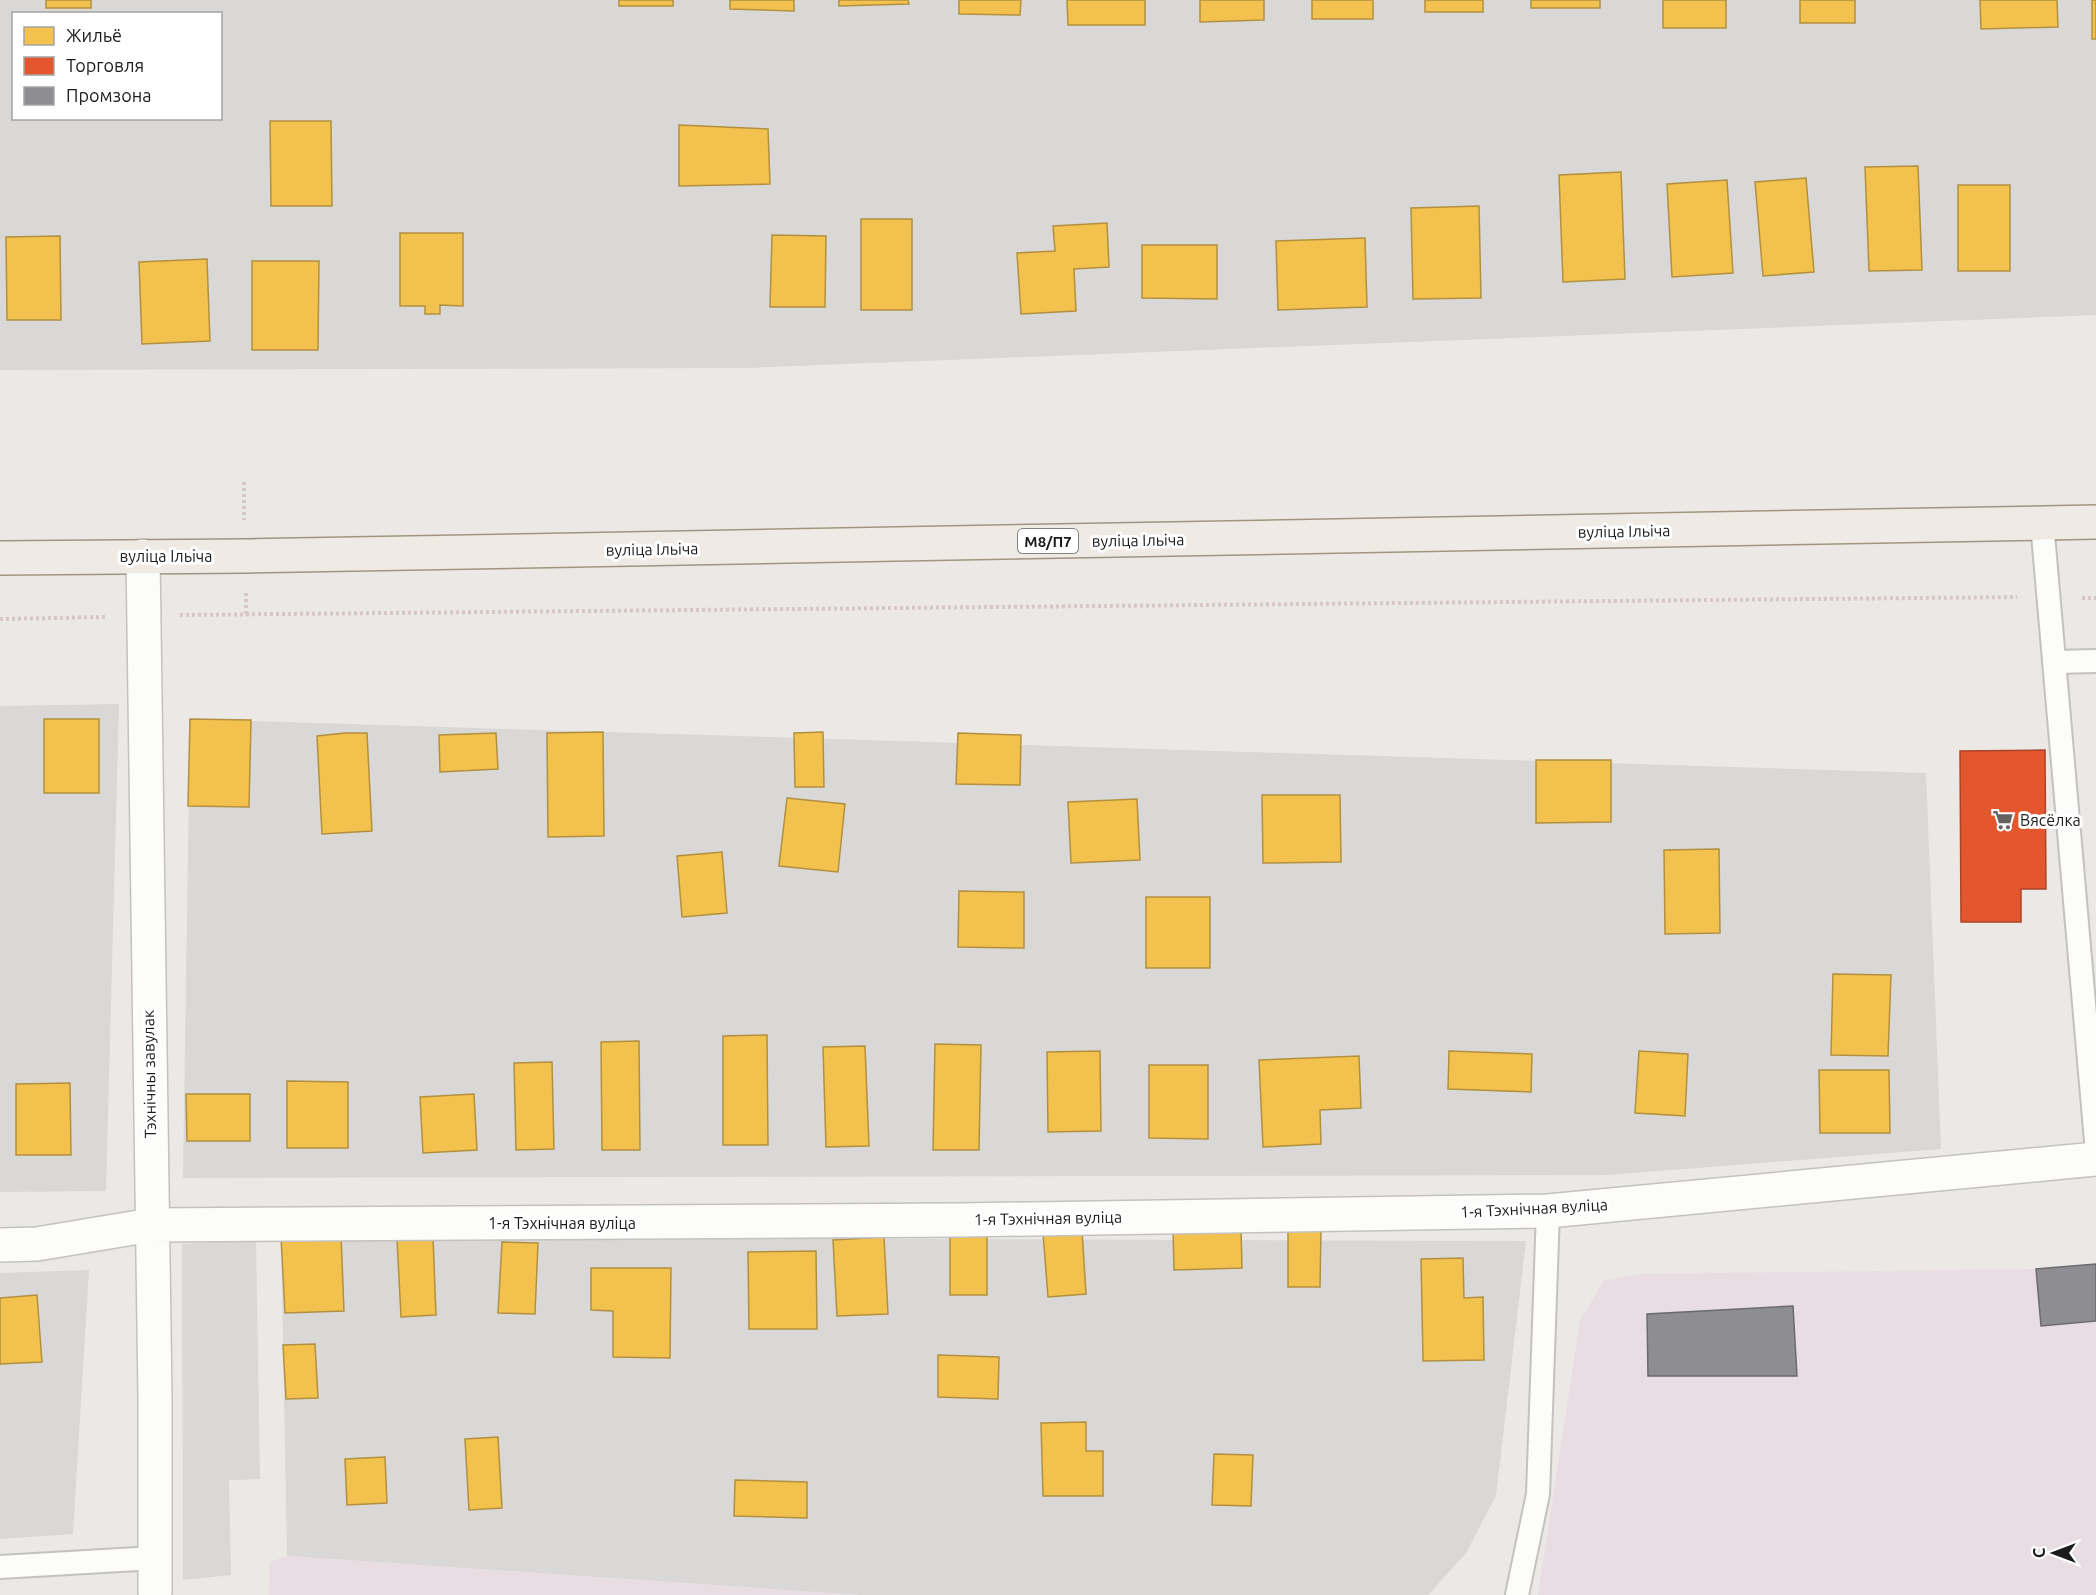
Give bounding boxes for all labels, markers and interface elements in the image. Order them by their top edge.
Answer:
legend [12,12,222,120]
text: Жильё [66,25,122,45]
text: Торговля [66,55,144,75]
text: Промзона [66,85,151,105]
street label: вуліца Ільіча [1577,521,1671,541]
road number: М8/П7 [1018,529,1078,553]
street label: вуліца Ільіча [1091,530,1185,550]
street label: вуліца Ільіча [605,539,699,559]
street label: вуліца Ільіча [120,547,212,565]
supermarket icon: Вясёлка [1991,808,2015,832]
place label: Вясёлка [2020,811,2081,829]
street label: Тэхнічны завулак [139,1010,159,1138]
street label: 1-я Тэхнічная вуліца [1460,1195,1608,1221]
street label: 1-я Тэхнічная вуліца [974,1208,1122,1228]
street label: 1-я Тэхнічная вуліца [488,1214,636,1232]
north arrow [2024,1523,2084,1583]
text: С [2030,1548,2048,1558]

